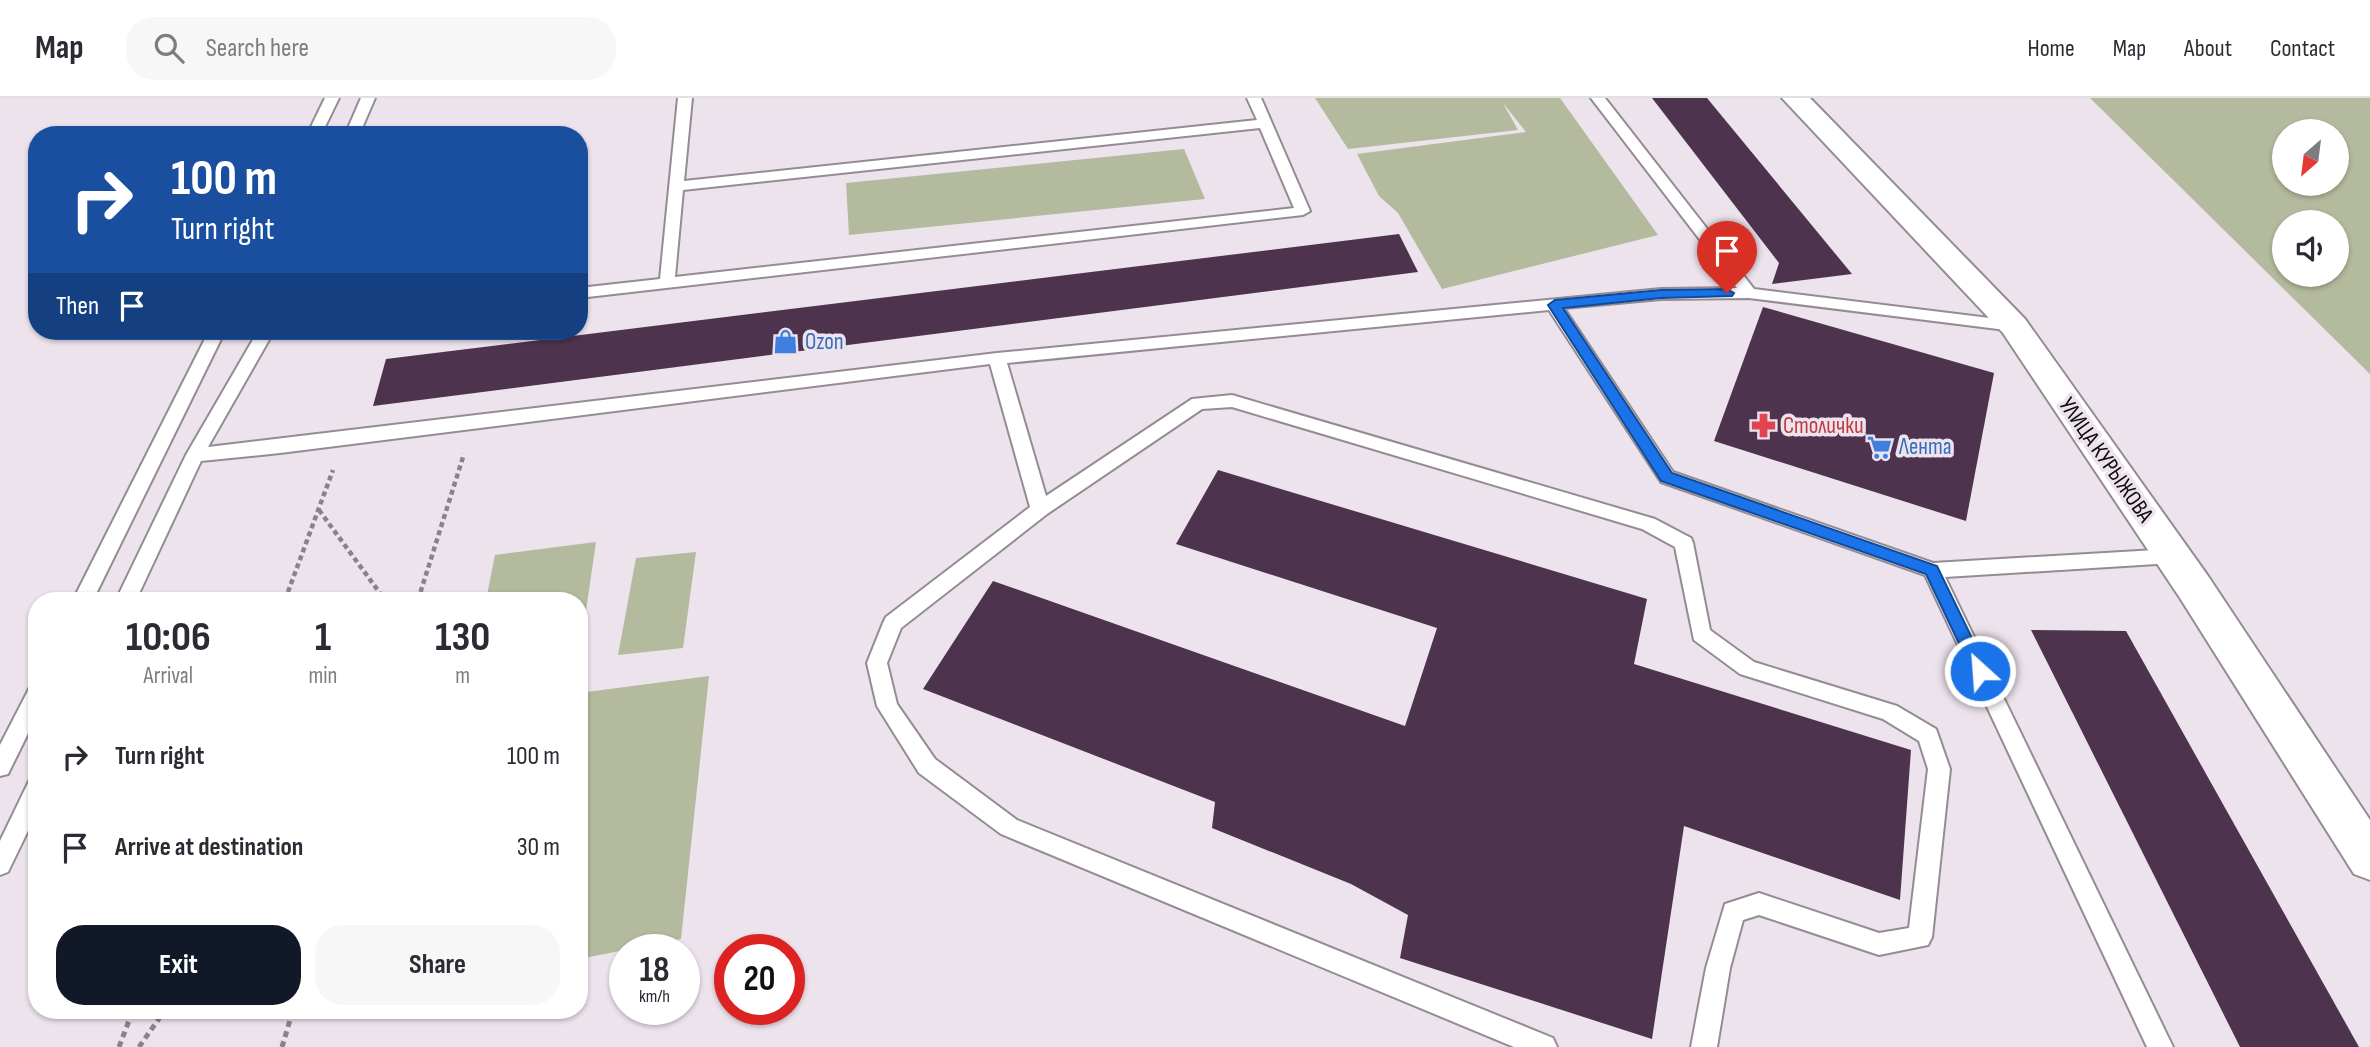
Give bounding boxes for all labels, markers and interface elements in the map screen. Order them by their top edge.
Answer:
search box [126,17,616,80]
text: Map [35,28,84,68]
icon: search [150,29,188,67]
text: Search here [206,33,309,64]
text: Home [2027,34,2075,63]
text: Map [2113,34,2146,63]
text: About [2184,34,2232,63]
text: Contact [2270,34,2335,63]
north arrow [2272,119,2348,196]
map controls [2272,119,2349,287]
text: 100 m [171,150,277,209]
icon: right [56,154,147,245]
text: Turn right [171,210,275,249]
button: sound [2272,210,2349,287]
pin [1697,221,1757,293]
icon: arrive [1708,232,1746,270]
icon: arrive [113,287,151,325]
text: Then [56,291,99,322]
shop icon: Ozon [771,328,799,356]
place label: Ozon [805,328,844,356]
street label: УЛИЦА КУРЫЖОВА [2053,392,2159,528]
pharmacy icon: Столички [1749,412,1777,440]
place label: Столички [1783,412,1864,440]
supermarket icon: Лента [1865,433,1893,461]
place label: Лента [1898,433,1952,461]
text: 10:06 [126,612,211,663]
text: 1 [315,612,331,663]
text: 130 [435,612,490,663]
position arrow [1943,634,2017,708]
text: Arrival [144,662,193,690]
text: min [308,662,337,690]
text: m [455,662,470,690]
icon: right [56,738,94,776]
text: Turn right [115,741,204,772]
text: 100 m [507,741,560,772]
icon: arrive [56,829,94,867]
text: Arrive at destination [115,832,303,863]
text: 30 m [517,832,560,863]
button: Exit [56,925,301,1005]
button: Share [315,925,560,1005]
speed limit sign: 20 [714,934,805,1025]
text: 18 [639,949,670,992]
text: km/h [639,986,670,1007]

